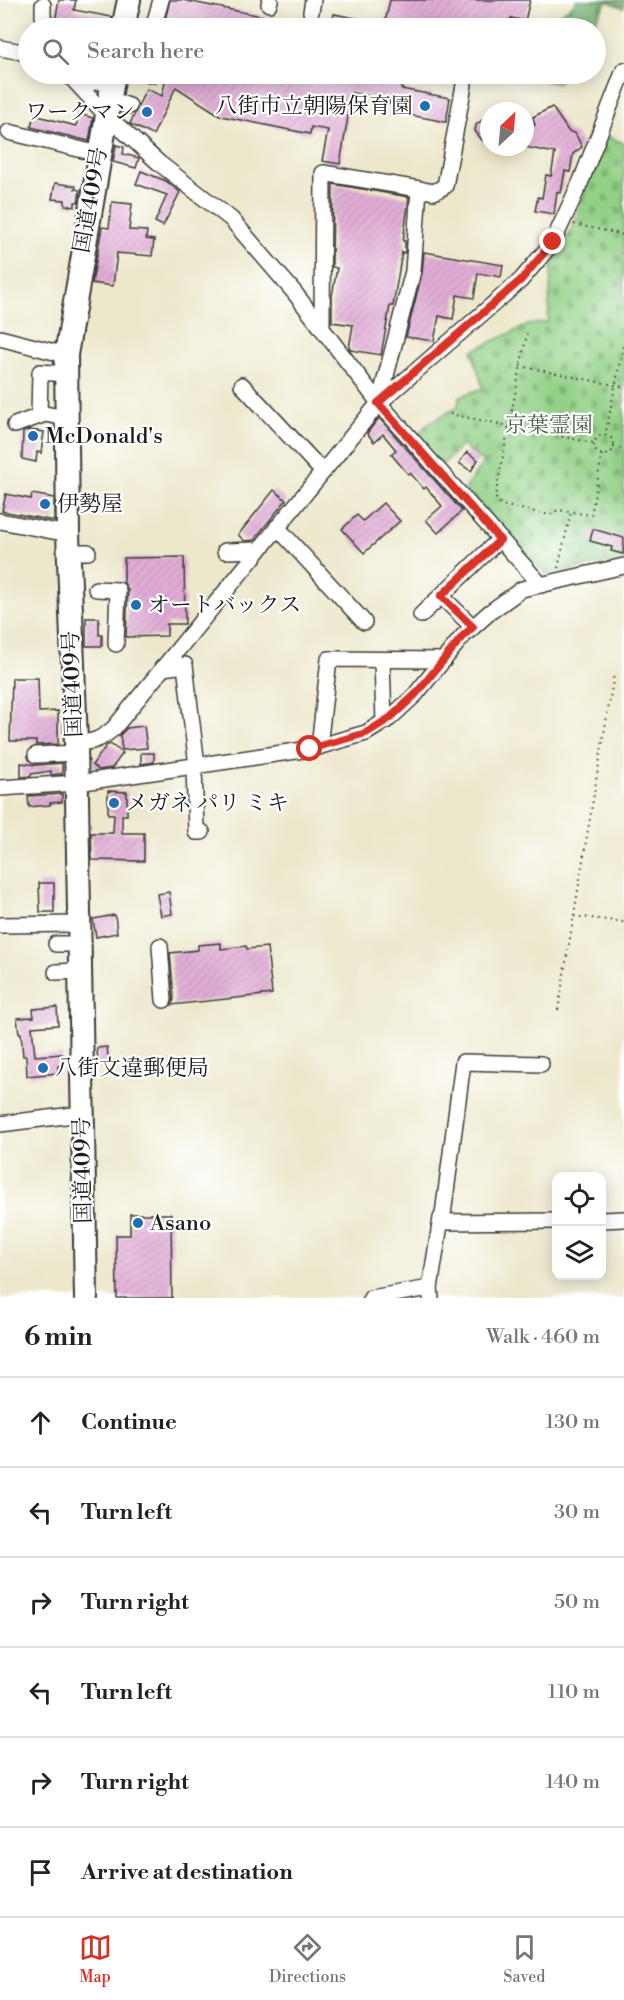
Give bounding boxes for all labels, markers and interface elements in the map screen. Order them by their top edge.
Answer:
search box [18,18,606,84]
icon: search [39,35,72,68]
text: Search here [87,38,204,65]
place label: 八街市立朝陽保育園 [215,93,413,120]
place label: ワークマン [25,99,135,126]
marker: 八街市立朝陽保育園 [418,99,432,113]
north arrow [480,102,534,156]
marker: ワークマン [140,105,154,119]
street label: 国道409号 [68,145,114,255]
route end [539,228,565,254]
park label: 京葉霊園 [505,412,593,439]
place label: McDonald's [45,423,163,450]
marker: McDonald's [26,429,40,443]
place label: 伊勢屋 [57,491,123,518]
marker: 伊勢屋 [38,497,52,511]
place label: オートバックス [148,592,301,619]
marker: オートバックス [129,598,143,612]
street label: 国道409号 [58,630,88,738]
route start [296,735,322,761]
place label: メガネ パリ ミキ [126,790,289,817]
marker: メガネ パリ ミキ [107,796,121,810]
place label: 八街文違郵便局 [55,1055,209,1082]
marker: 八街文違郵便局 [36,1061,50,1075]
street label: 国道409号 [69,1116,97,1224]
map controls [552,1172,606,1280]
button: locate [552,1172,606,1226]
place label: Asano [149,1210,211,1237]
marker: Asano [131,1216,145,1230]
button: layers [552,1226,606,1280]
text: 6 min [24,1321,92,1353]
text: Walk · 460 m [486,1325,600,1350]
icon: ahead [24,1406,57,1439]
text: Continue [81,1409,177,1436]
text: 130 m [545,1410,600,1435]
icon: left [24,1496,57,1529]
text: Turn left [81,1499,172,1526]
text: 30 m [554,1500,600,1525]
icon: right [24,1586,57,1619]
text: Turn right [81,1589,189,1616]
text: 50 m [554,1590,600,1615]
icon: left [24,1676,57,1709]
text: Turn left [81,1679,172,1706]
text: 110 m [548,1680,600,1705]
icon: right [24,1766,57,1799]
text: Turn right [81,1769,189,1796]
text: 140 m [545,1770,600,1795]
icon: arrive [24,1856,57,1889]
text: Arrive at destination [81,1859,293,1886]
tab: Map [79,1931,112,1987]
tab: Directions [269,1931,346,1987]
tab: Saved [503,1931,545,1987]

